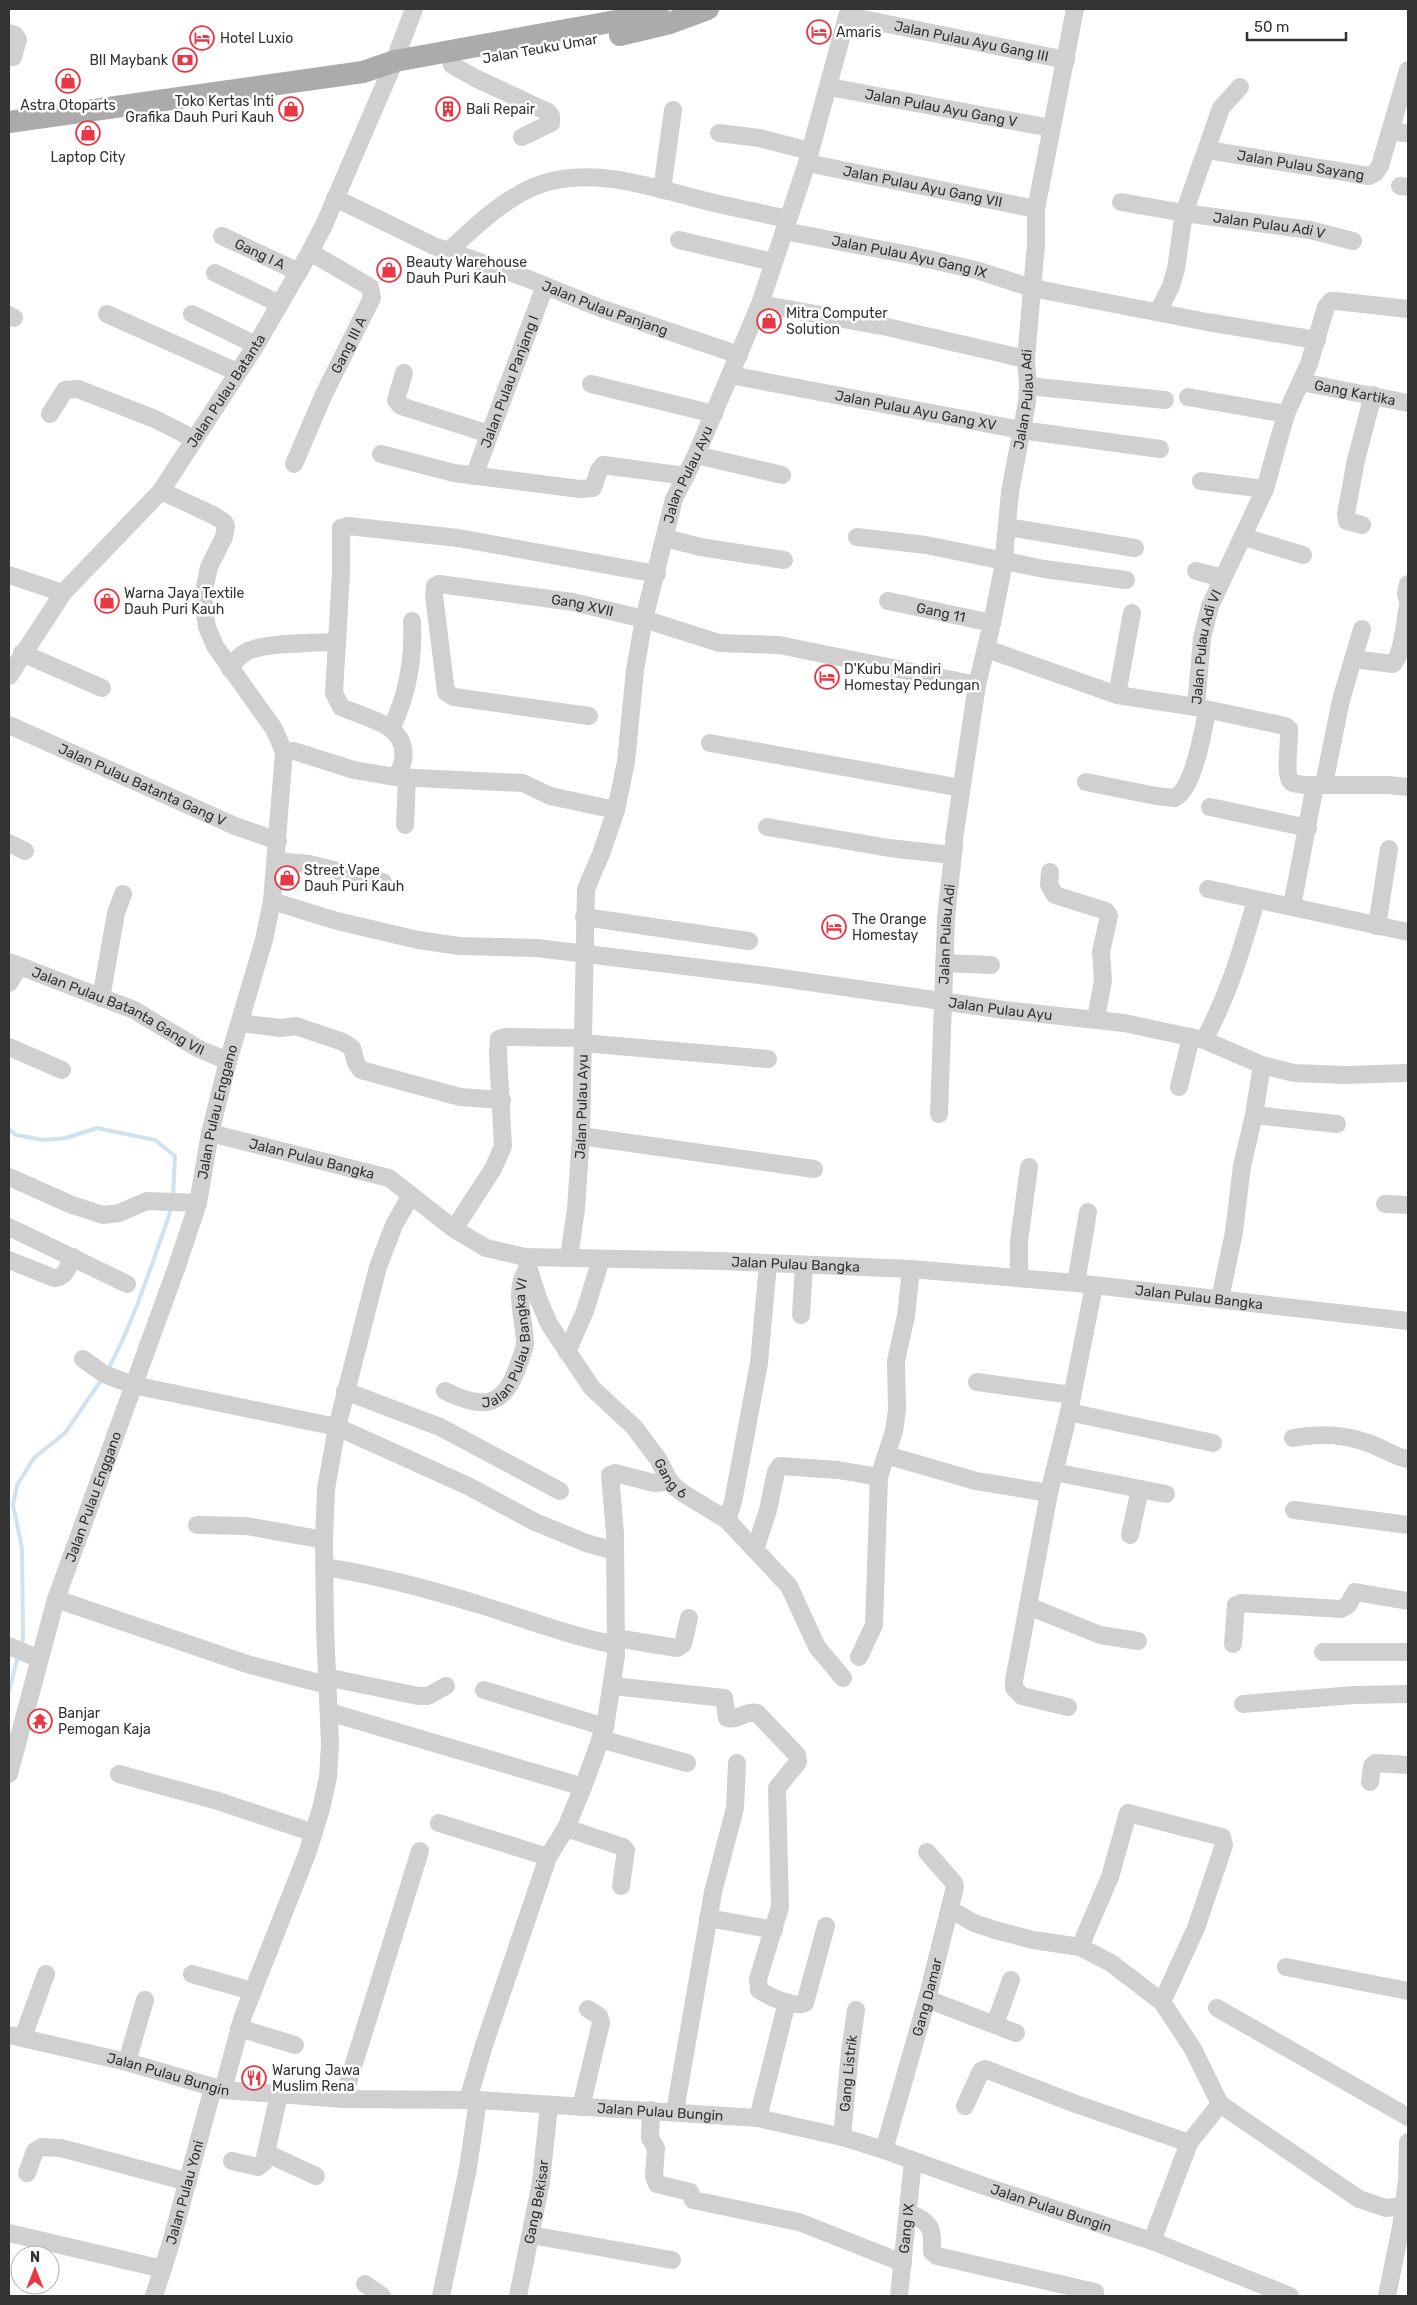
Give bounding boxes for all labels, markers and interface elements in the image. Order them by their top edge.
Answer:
scale bar [1247,10,1346,42]
street label: Jalan Pulau Ayu Gang III [893,17,1050,65]
text: 50 m [1254,18,1289,36]
hotel icon: Amaris [806,19,832,45]
place label: Amaris [836,24,881,41]
hotel icon: Hotel Luxio [189,25,215,51]
place label: Hotel Luxio [220,30,293,47]
street label: Jalan Teuku Umar [481,30,600,67]
bank icon: BII Maybank [172,47,198,73]
place label: BII Maybank [89,52,169,69]
shop icon: Astra Otoparts [55,68,81,94]
street label: Jalan Pulau Ayu Gang V [864,85,1019,130]
place label: Toko Kertas Inti Grafika Dauh Puri Kauh [125,93,274,126]
shop icon: Toko Kertas Inti Grafika Dauh Puri Kauh [278,96,304,122]
building icon: Bali Repair [435,96,461,122]
place label: Astra Otoparts [20,97,116,114]
place label: Bali Repair [466,101,536,118]
shop icon: Laptop City [75,120,101,146]
street label: Jalan Pulau Sayang [1236,146,1366,184]
place label: Laptop City [50,149,126,166]
street label: Jalan Pulau Ayu Gang VII [841,162,1004,211]
street label: Jalan Pulau Adi V [1212,209,1327,242]
street label: Jalan Pulau Ayu Gang IX [830,232,989,282]
street label: Gang I A [232,235,289,273]
place label: Beauty Warehouse Dauh Puri Kauh [406,254,527,287]
shop icon: Beauty Warehouse Dauh Puri Kauh [376,257,402,283]
street label: Jalan Pulau Panjang [539,277,670,339]
place label: Mitra Computer Solution [786,305,888,338]
shop icon: Mitra Computer Solution [756,308,782,334]
street label: Gang III A [327,313,370,376]
street label: Jalan Pulau Panjang I [477,313,542,450]
street label: Jalan Pulau Batanta [183,331,269,451]
street label: Jalan Pulau Adi [1010,349,1037,451]
street label: Gang Kartika [1313,376,1397,409]
street label: Jalan Pulau Ayu Gang XV [834,387,998,434]
street label: Jalan Pulau Ayu [660,423,716,525]
place label: Warna Jaya Textile Dauh Puri Kauh [124,585,245,618]
street label: Jalan Pulau Adi VI [1188,587,1225,705]
shop icon: Warna Jaya Textile Dauh Puri Kauh [94,588,120,614]
street label: Gang XVII [550,591,615,620]
street label: Gang 11 [915,599,967,626]
place label: D'Kubu Mandiri Homestay Pedungan [844,661,980,694]
hotel icon: D'Kubu Mandiri Homestay Pedungan [814,664,840,690]
street label: Jalan Pulau Batanta Gang V [56,740,229,829]
place label: Street Vape Dauh Puri Kauh [304,862,404,895]
shop icon: Street Vape Dauh Puri Kauh [274,865,300,891]
street label: Jalan Pulau Adi [935,883,958,985]
place label: The Orange Homestay [852,911,927,944]
hotel icon: The Orange Homestay [821,914,847,940]
street label: Jalan Pulau Batanta Gang VII [30,963,207,1059]
street label: Jalan Pulau Ayu [947,994,1053,1024]
street label: Jalan Pulau Enggano [194,1042,241,1181]
street label: Jalan Pulau Ayu [571,1054,591,1160]
street label: Jalan Pulau Bangka [247,1135,376,1183]
street label: Jalan Pulau Bangka [731,1253,860,1275]
street label: Jalan Pulau Bangka VI [481,1276,534,1411]
street label: Jalan Pulau Bangka [1134,1281,1264,1313]
street label: Jalan Pulau Enggano [62,1429,125,1565]
street label: Gang 6 [651,1455,690,1502]
place label: Banjar Pemogan Kaja [58,1705,151,1738]
temple icon: Banjar Pemogan Kaja [27,1708,53,1734]
street label: Gang Damar [908,1955,946,2038]
street label: Gang Listrik [836,2033,861,2113]
street label: Jalan Pulau Bungin [105,2049,230,2099]
place label: Warung Jawa Muslim Rena [272,2062,360,2095]
restaurant icon: Warung Jawa Muslim Rena [241,2065,267,2091]
street label: Jalan Pulau Bungin [597,2099,724,2124]
street label: Jalan Pulau Yoni [162,2138,207,2247]
street label: Gang Bekisar [520,2158,552,2246]
street label: Jalan Pulau Bungin [988,2180,1114,2236]
street label: Gang IX [895,2202,917,2254]
north arrow [10,2245,60,2295]
text: N [30,2249,40,2266]

